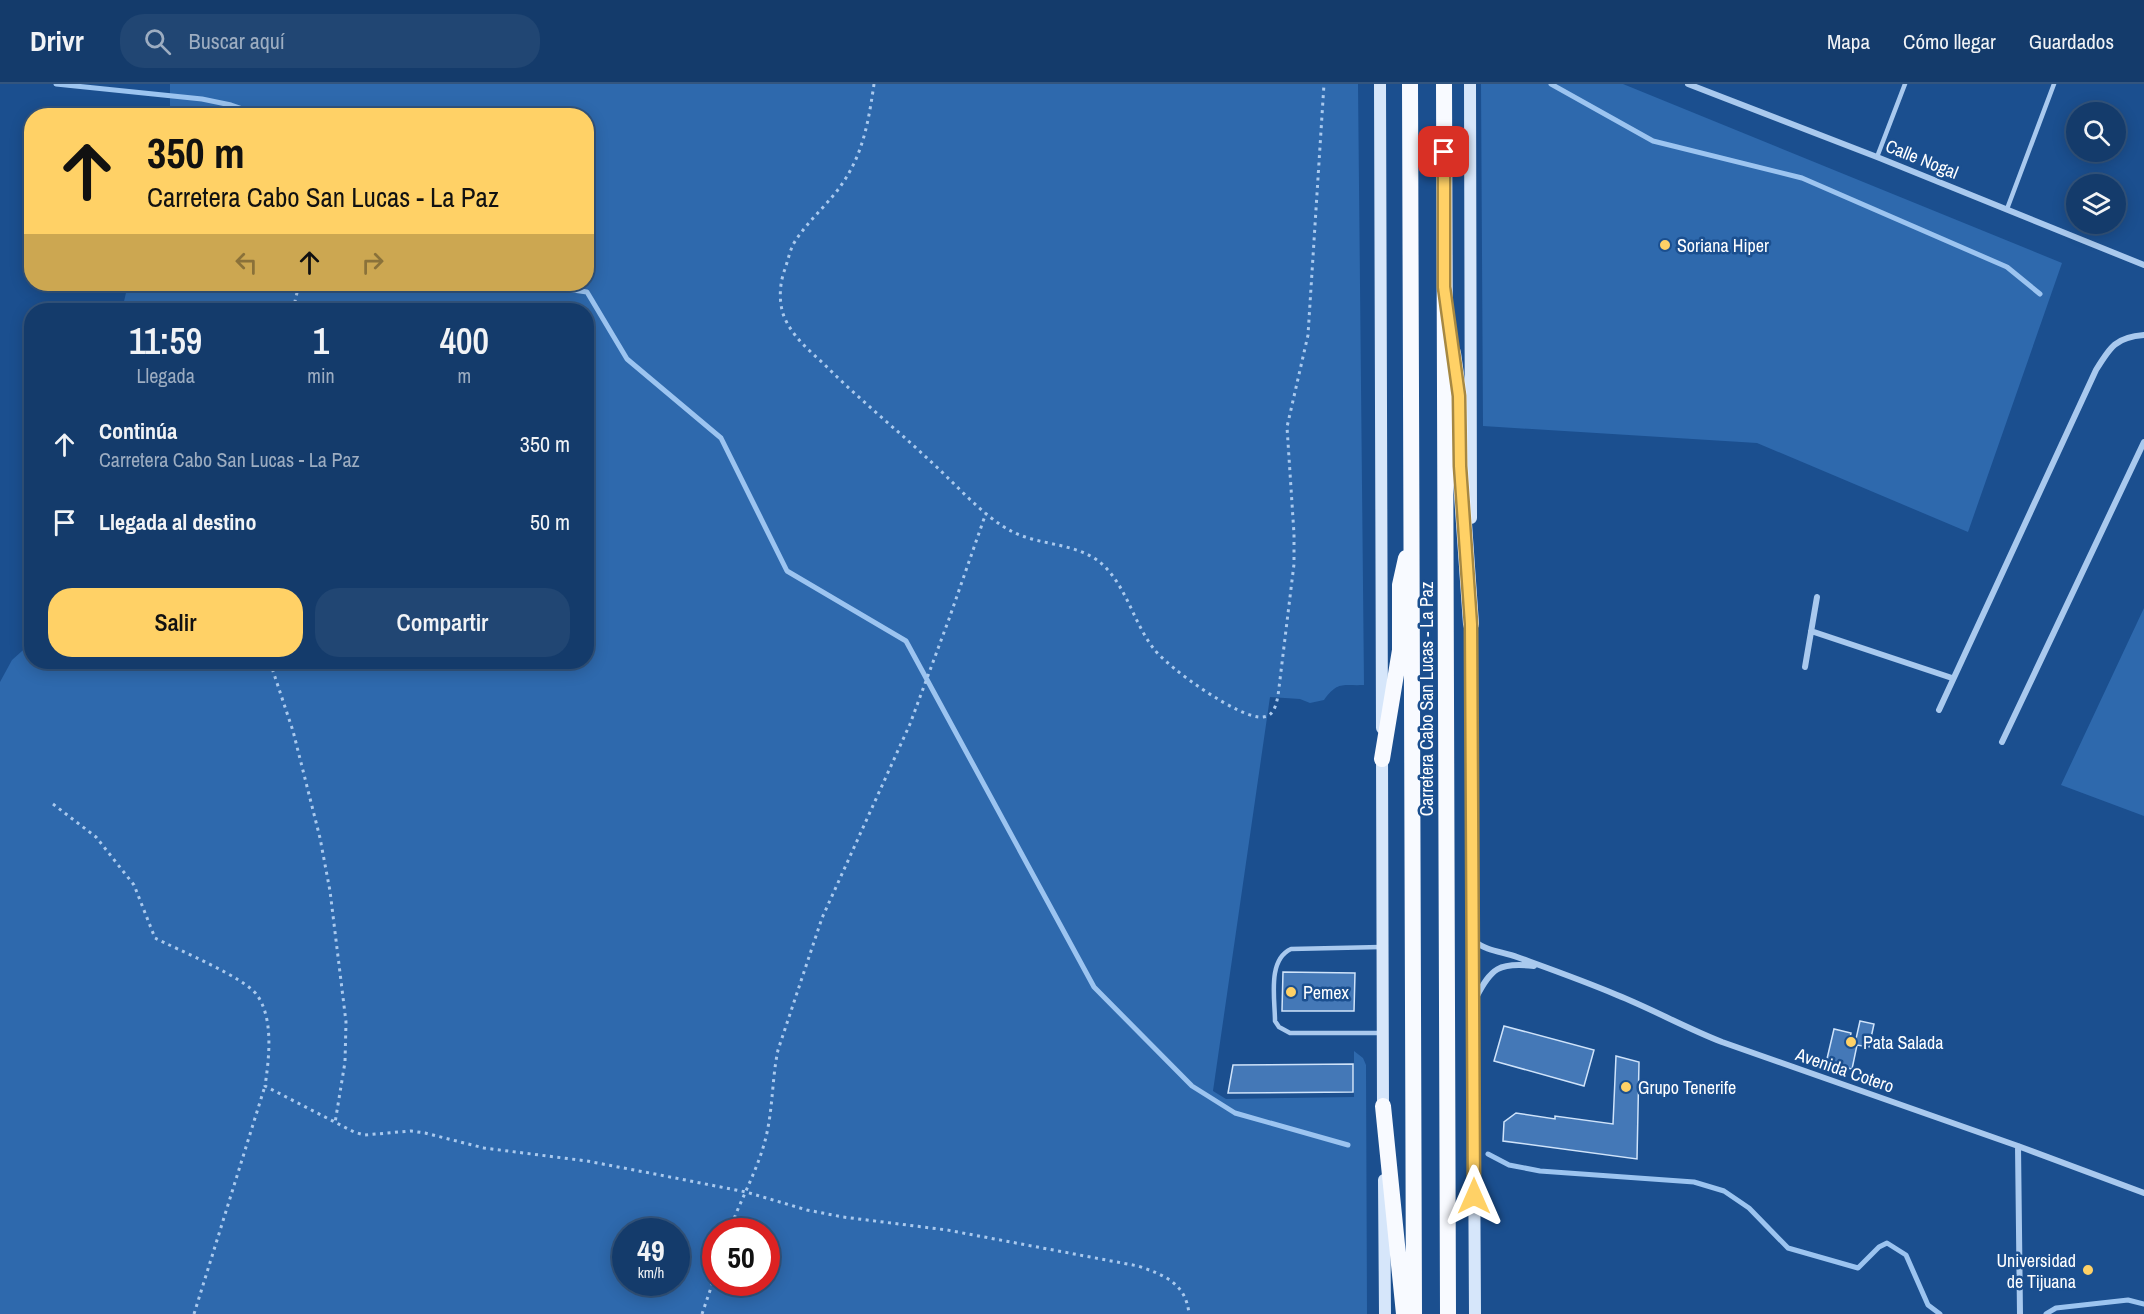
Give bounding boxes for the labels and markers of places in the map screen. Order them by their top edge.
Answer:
pin [1418,126,1469,177]
place label: Soriana Hiper [1677,233,1769,258]
marker: Soriana Hiper [1658,238,1672,252]
place label: Pemex [1303,980,1350,1005]
marker: Pemex [1284,985,1298,999]
place label: Pata Salada [1863,1030,1943,1055]
marker: Pata Salada [1844,1035,1858,1049]
place label: Grupo Tenerife [1638,1075,1736,1100]
marker: Grupo Tenerife [1619,1080,1633,1094]
place label: Universidad de Tijuana [1996,1248,2076,1294]
marker: Universidad de Tijuana [2081,1263,2095,1277]

